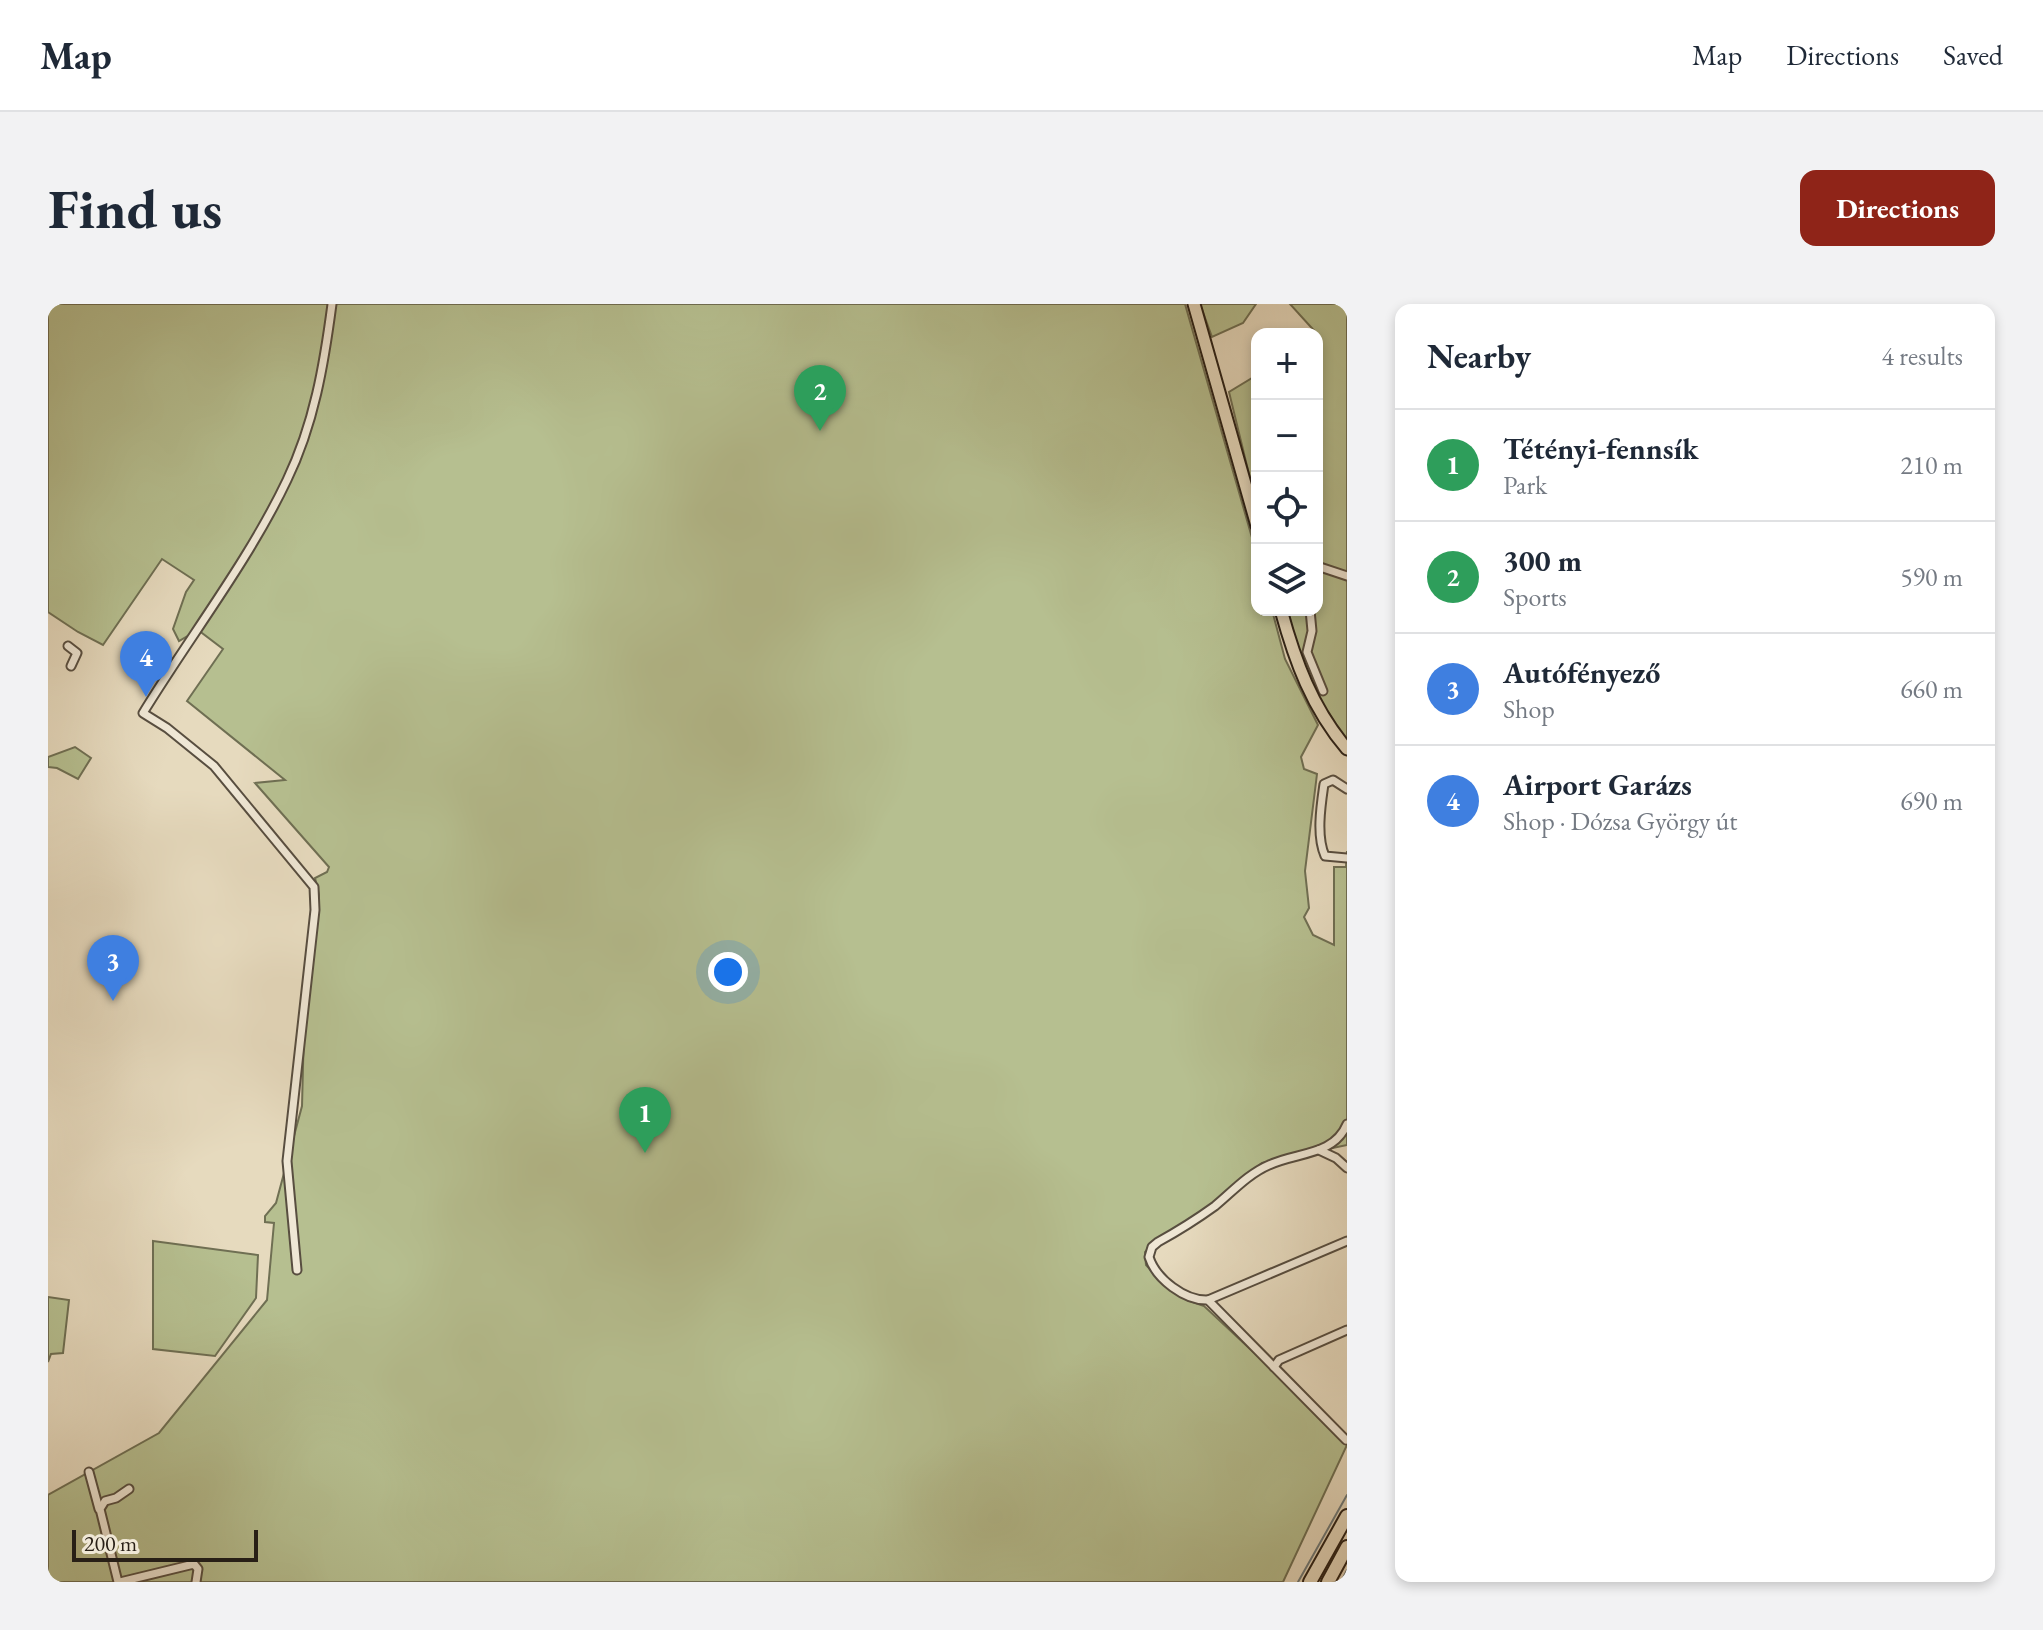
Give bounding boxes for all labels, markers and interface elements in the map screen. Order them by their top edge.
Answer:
text: Map [40,31,112,80]
text: Map [1692,37,1742,73]
text: Directions [1786,37,1899,73]
text: Saved [1943,37,2003,73]
button: Directions [1800,170,1995,246]
text: Find us [48,172,222,245]
map controls [1251,328,1323,616]
button: + [1251,328,1323,400]
text: Nearby [1427,334,1531,378]
text: 4 results [1882,339,1963,373]
pin: 2 [794,365,846,431]
button: − [1251,400,1323,472]
text: Tétényi-fennsík [1503,429,1699,468]
text: 1 [1446,448,1460,482]
text: 210 m [1900,448,1963,482]
text: Park [1503,468,1547,502]
button: locate [1251,472,1323,544]
text: 300 m [1503,541,1582,580]
button: layers [1251,544,1323,616]
text: 2 [1446,560,1460,594]
text: 590 m [1900,560,1963,594]
text: Sports [1503,580,1567,614]
pin: 4 [120,631,172,697]
text: Autófényező [1503,653,1660,692]
text: 3 [1446,672,1460,706]
text: 660 m [1900,672,1963,706]
text: Shop [1503,692,1555,726]
text: Airport Garázs [1503,765,1692,804]
text: 4 [1446,784,1460,818]
text: 690 m [1900,784,1963,818]
text: Shop · Dózsa György út [1503,804,1737,838]
pin: 3 [87,935,139,1001]
your location [708,952,748,992]
pin: 1 [619,1087,671,1153]
scale bar [72,1526,258,1562]
text: 200 m [84,1529,137,1558]

